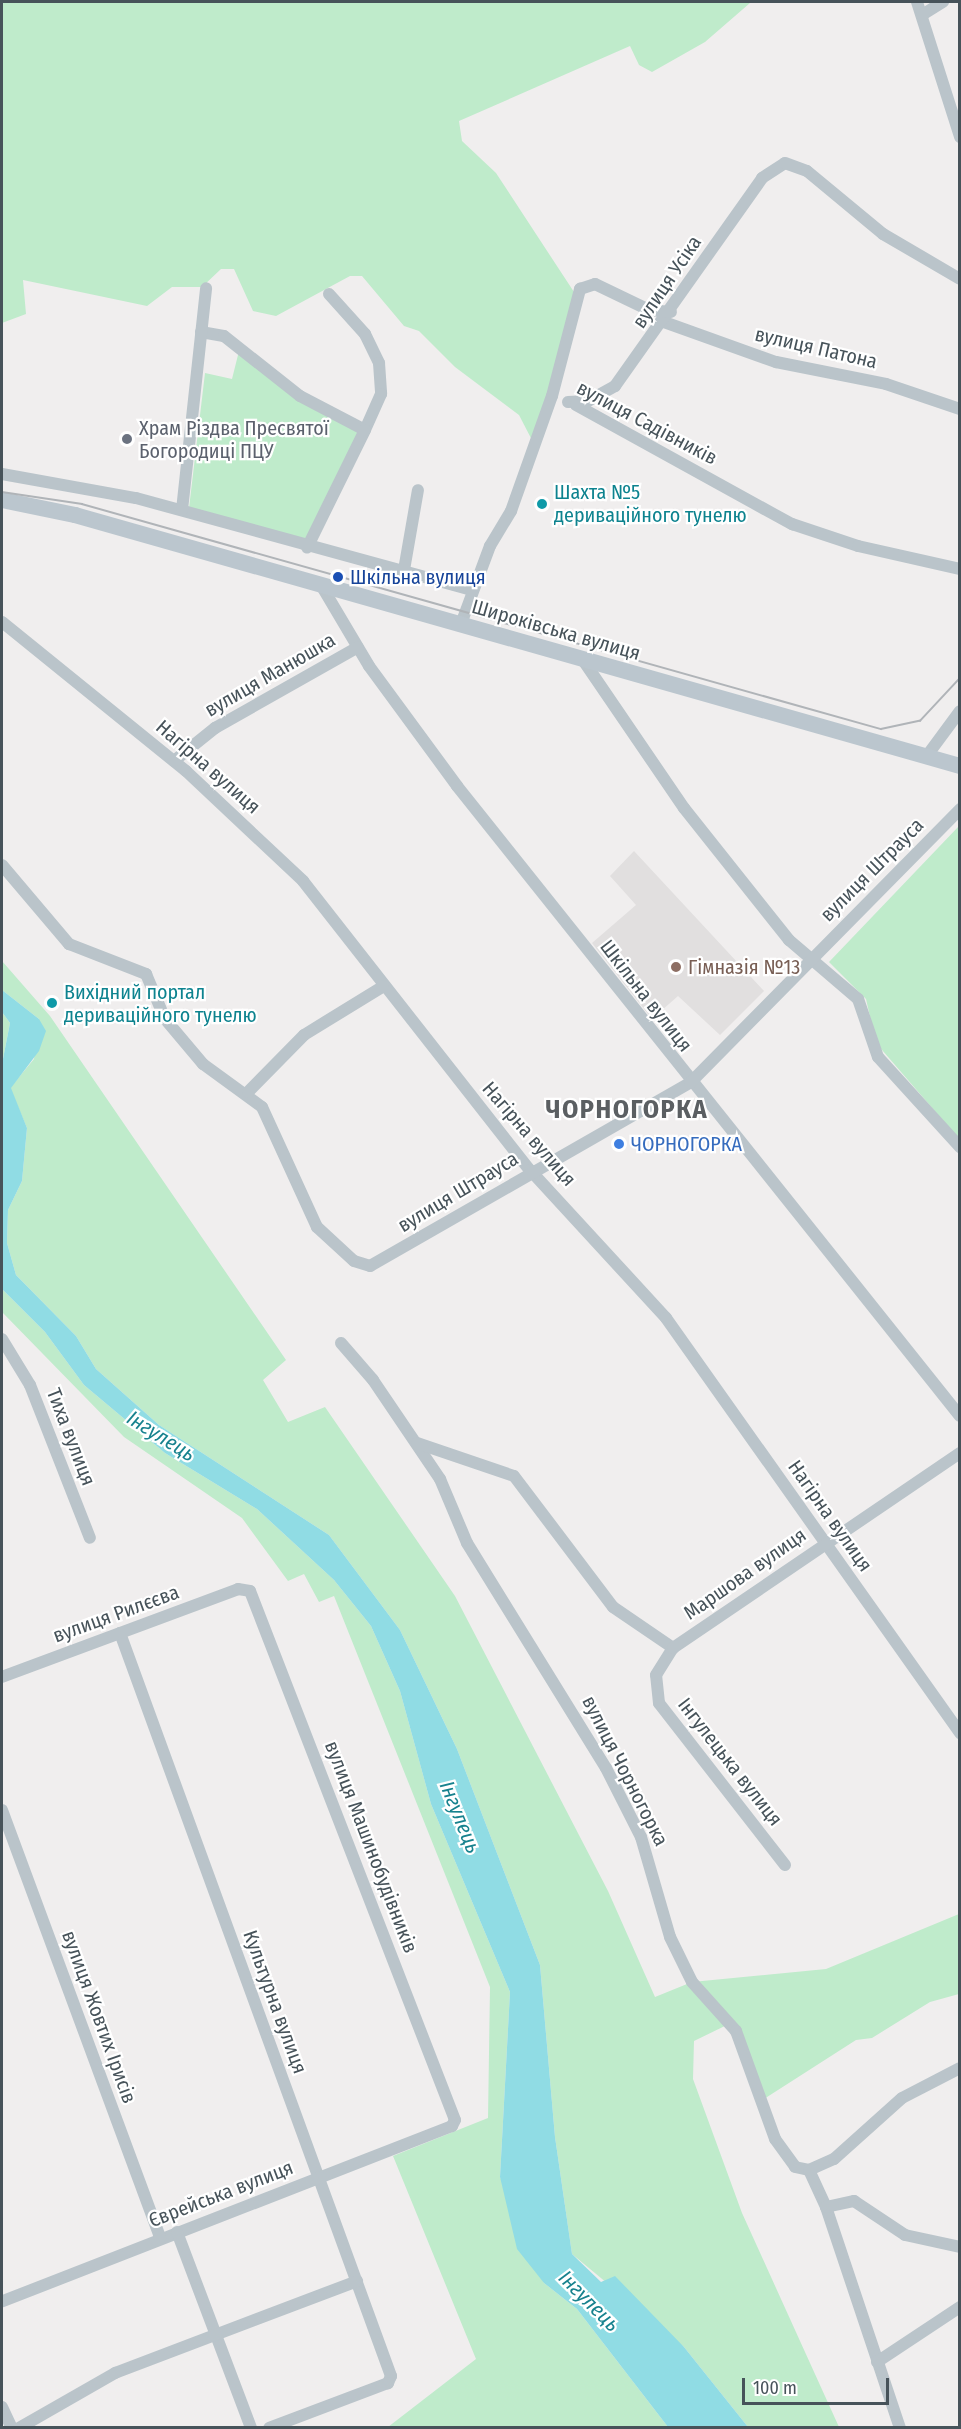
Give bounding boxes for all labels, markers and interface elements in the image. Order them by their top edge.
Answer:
street label: вулиця Усіка [627,231,707,333]
street label: вулиця Патона [753,322,879,374]
street label: вулиця Садівників [573,376,721,470]
place label: Храм Різдва Пресвятої Богородиці ПЦУ [139,416,329,463]
marker: Храм Різдва Пресвятої Богородиці ПЦУ [120,432,134,446]
place label: Шахта №5 дериваційного тунелю [554,480,747,527]
marker: Шахта №5 дериваційного тунелю [535,497,549,511]
place label: Шкільна вулиця [350,565,486,589]
marker: Шкільна вулиця [331,570,345,584]
street label: Широківська вулиця [469,594,643,666]
street label: вулиця Манюшка [200,628,340,722]
street label: Нагірна вулиця [151,715,265,819]
street label: вулиця Штрауса [815,813,929,927]
street label: Шкільна вулиця [595,935,697,1057]
place label: Гімназія №13 [688,955,800,979]
marker: Гімназія №13 [669,960,683,974]
place label: Вихідний портал дериваційного тунелю [64,980,257,1027]
marker: Вихідний портал дериваційного тунелю [45,996,59,1010]
street label: Нагірна вулиця [477,1077,581,1191]
district label: ЧОРНОГОРКА [546,1094,708,1126]
place label: ЧОРНОГОРКА [631,1132,742,1156]
marker: ЧОРНОГОРКА [612,1137,626,1151]
street label: вулиця Штрауса [393,1147,523,1237]
street label: Тиха вулиця [41,1385,101,1489]
water label: Інгулець [122,1405,200,1467]
street label: Нагірна вулиця [783,1456,877,1576]
street label: Маршова вулиця [679,1523,811,1625]
street label: вулиця Рилєєва [50,1580,182,1648]
street label: вулиця Чорногорка [577,1692,673,1850]
street label: Інгулецька вулиця [673,1693,787,1831]
street label: вулиця Машинобудівників [319,1738,423,1956]
water label: Інгулець [434,1777,486,1857]
street label: вулиця Жовтих Ірисів [57,1927,141,2107]
street label: Культурна вулиця [238,1927,312,2077]
street label: Єврейська вулиця [145,2155,297,2233]
water label: Інгулець [553,2265,625,2337]
scale bar [745,2366,892,2404]
text: 100 m [753,2377,797,2399]

